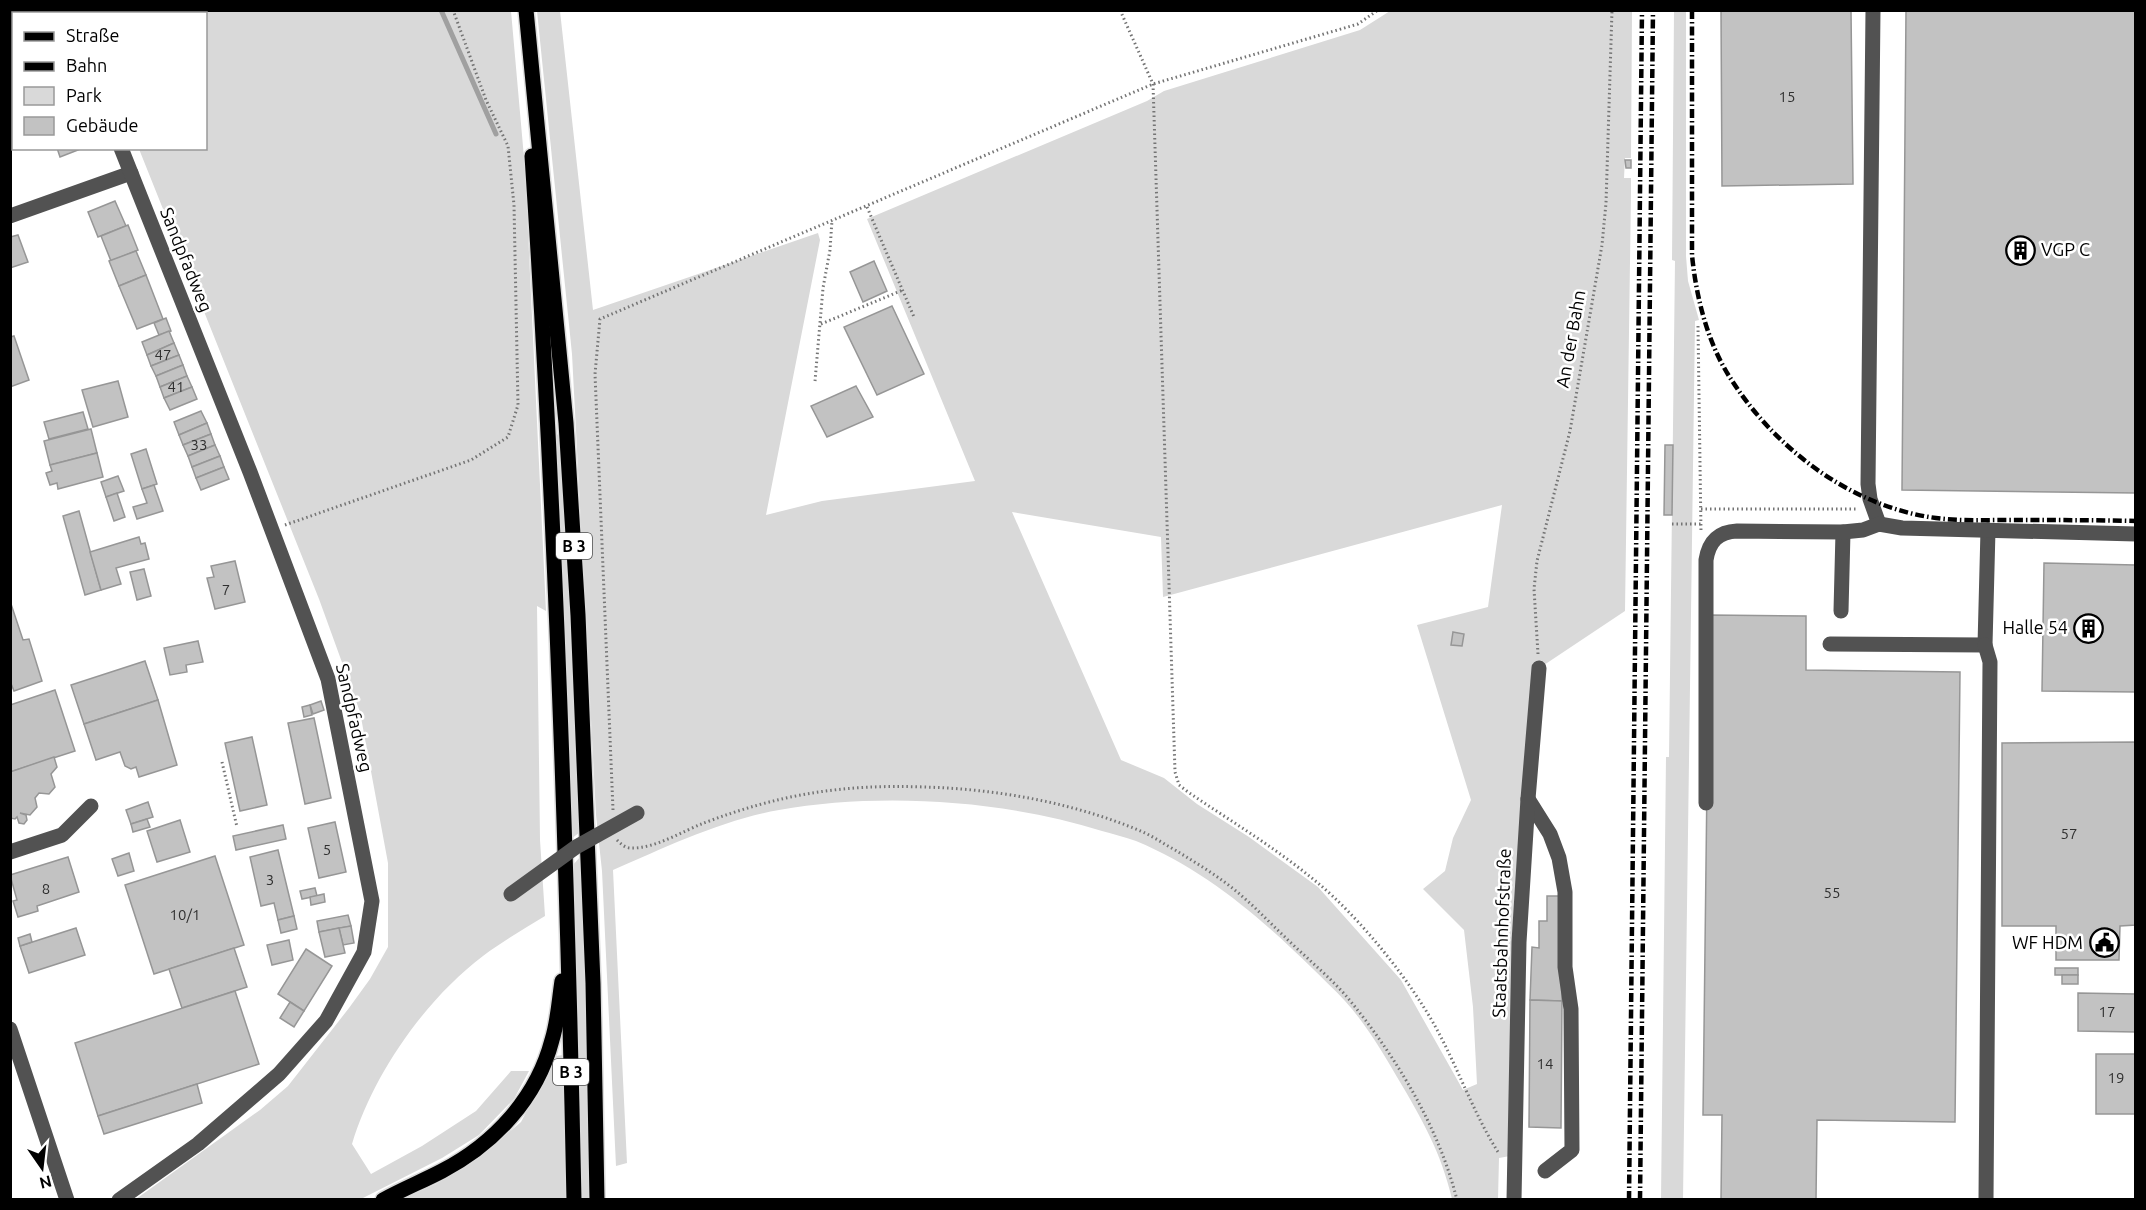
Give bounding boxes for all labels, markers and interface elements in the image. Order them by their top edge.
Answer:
legend [12,12,207,150]
text: Straße [66,25,119,45]
text: Bahn [66,55,107,75]
text: Park [66,85,102,105]
house number: 15 [1779,88,1795,105]
text: Gebäude [66,115,138,135]
street label: Sandpfadweg [157,204,217,315]
building icon: VGP C [2004,234,2036,266]
place label: VGP C [2041,239,2090,259]
street label: An der Bahn [1552,288,1588,389]
house number: 47 [155,346,171,363]
house number: 41 [168,378,184,395]
house number: 33 [191,436,207,453]
road number: B 3 [556,533,592,559]
house number: 7 [222,581,230,598]
building icon: Halle 54 [2073,612,2105,644]
place label: Halle 54 [2002,617,2068,637]
street label: Sandpfadweg [333,661,377,774]
house number: 57 [2061,825,2077,842]
house number: 5 [323,841,331,858]
street label: Staatsbahnhofstraße [1488,848,1514,1018]
house number: 3 [266,871,274,888]
house number: 8 [42,880,50,897]
house number: 55 [1824,884,1840,901]
house number: 10/1 [170,906,200,923]
public building icon: WF HDM [2088,927,2120,959]
place label: WF HDM [2012,932,2083,952]
house number: 17 [2099,1003,2115,1020]
house number: 14 [1537,1055,1553,1072]
road number: B 3 [553,1059,589,1085]
house number: 19 [2108,1069,2124,1086]
north arrow [12,1138,72,1198]
text: N [38,1172,54,1193]

